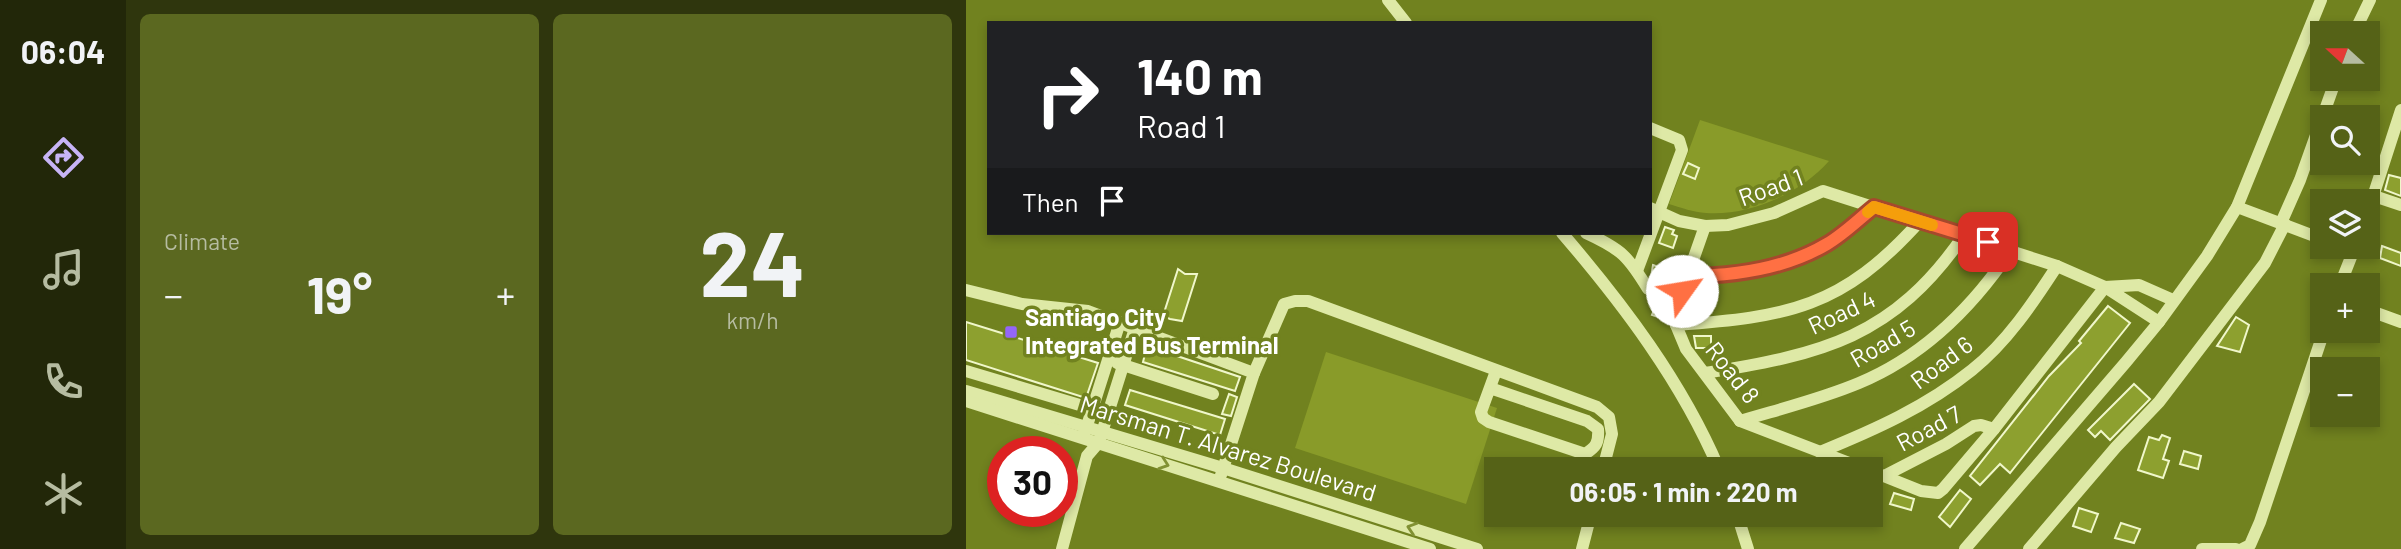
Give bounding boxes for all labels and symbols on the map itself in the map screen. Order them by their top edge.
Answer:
north arrow [2310,21,2380,91]
street label: Road 1 [1734,162,1807,212]
pin [1958,212,2018,272]
position arrow [1645,254,1719,328]
street label: Road 4 [1803,283,1880,340]
place label: Santiago City Integrated Bus Terminal [1025,302,1279,359]
street label: Road 5 [1845,313,1920,373]
marker: Santiago City Integrated Bus Terminal [1003,324,1019,340]
street label: Road 6 [1904,329,1978,395]
street label: Road 8 [1700,335,1766,409]
street label: Marsman T. Alvarez Boulevard [1077,389,1380,507]
street label: Road 7 [1891,399,1966,457]
speed limit sign: 30 [987,436,1078,527]
one-way arrow [1157,456,1170,470]
one-way arrow [1406,522,1419,536]

